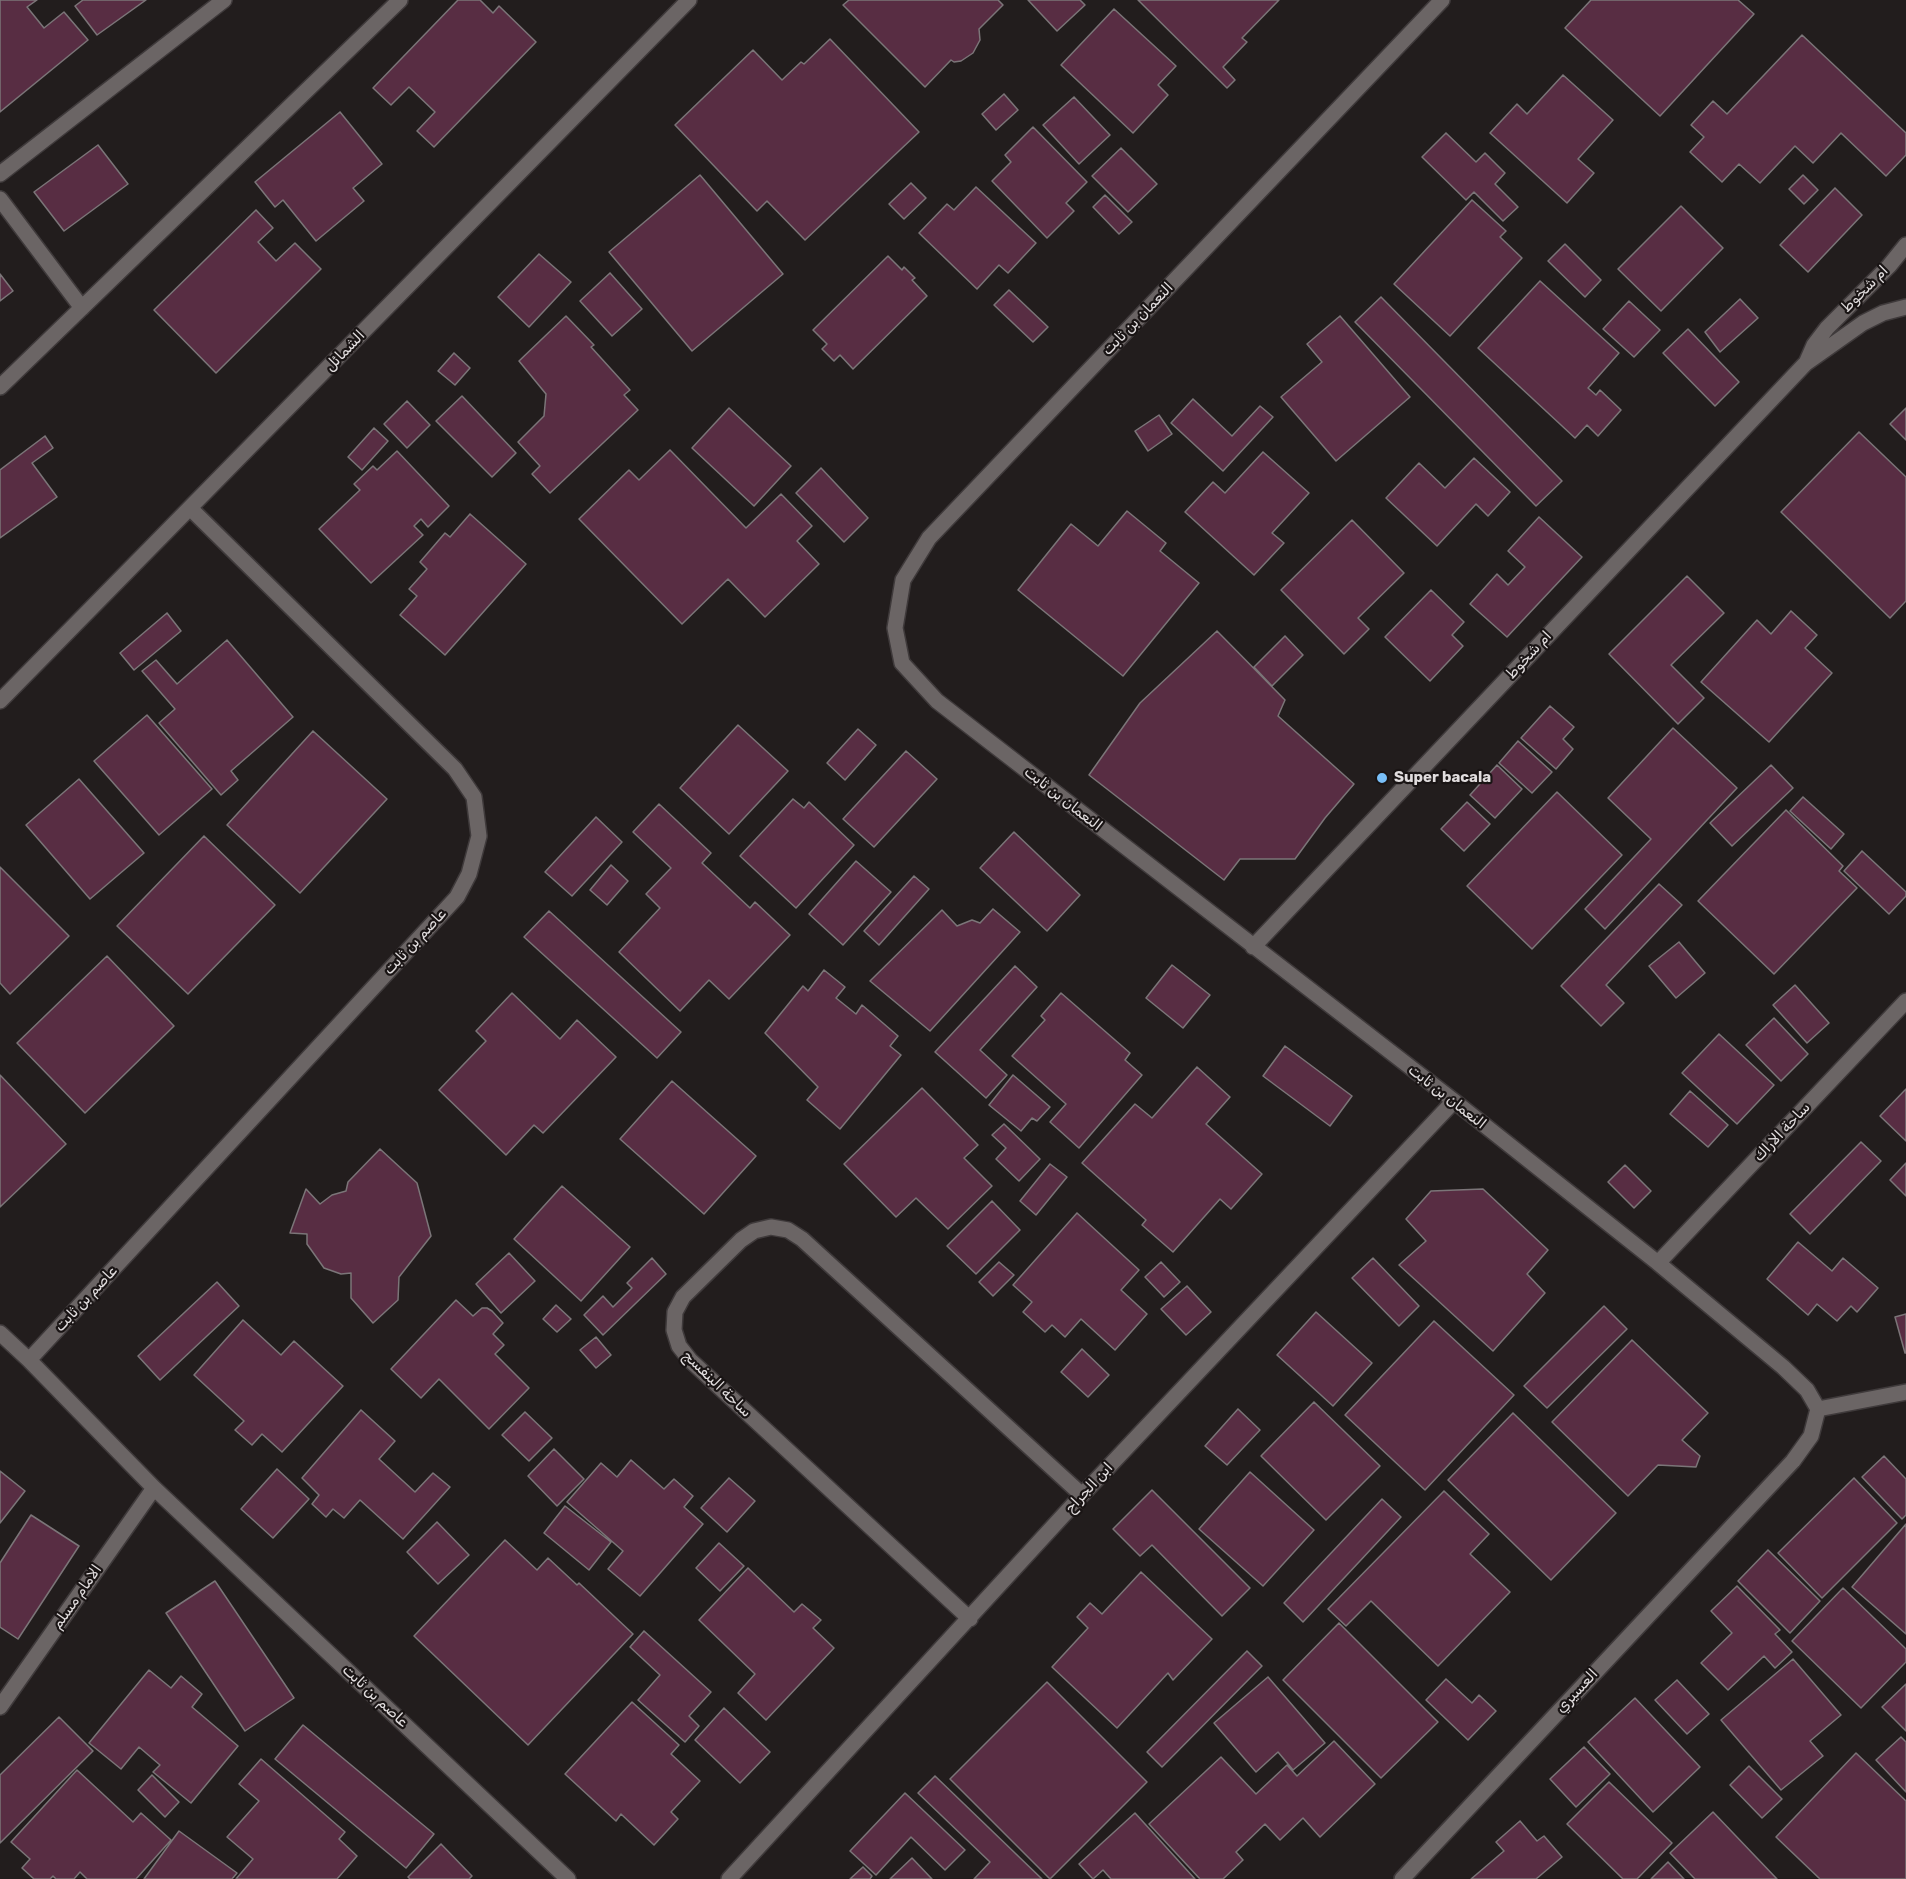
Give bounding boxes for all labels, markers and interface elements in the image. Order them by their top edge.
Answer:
street label: ام شخوط [1838,262,1892,316]
street label: النعمان بن ثابت [1099,279,1177,359]
street label: الشمائل [321,327,369,375]
street label: ام شخوط [1502,627,1556,683]
street label: النعمان بن ثابت [1020,763,1106,835]
place label: Super bacala [1394,769,1491,787]
marker: Super bacala [1375,771,1389,785]
street label: عاصم بن ثابت [380,905,450,979]
street label: النعمان بن ثابت [1404,1061,1490,1133]
street label: ساحة الاراك [1750,1098,1814,1166]
street label: عاصم بن ثابت [51,1262,121,1336]
street label: ساحة البنفسج [679,1347,755,1421]
street label: ابن الجراح [1061,1459,1117,1517]
street label: الامام مسلم [48,1561,106,1633]
street label: عاصم بن ثابت [338,1661,412,1731]
street label: العسيري [1552,1665,1602,1717]

